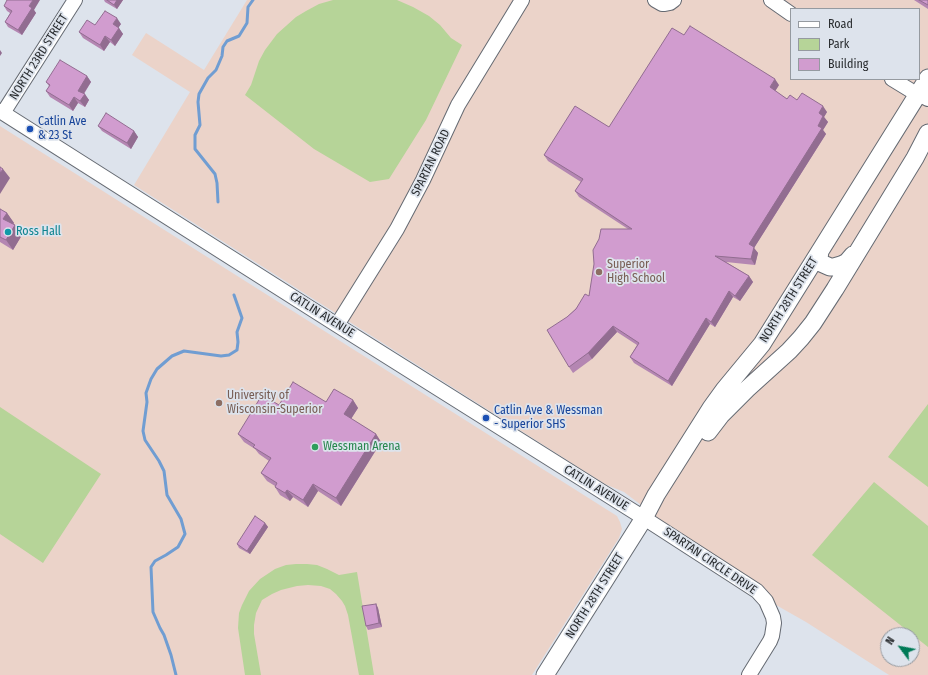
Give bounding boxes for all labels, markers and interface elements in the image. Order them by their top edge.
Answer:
legend [790,8,920,80]
street label: NORTH 23RD STREET [7,11,71,103]
text: Road [828,17,853,31]
text: Park [828,37,849,51]
text: Building [828,57,868,71]
place label: Catlin Ave & 23 St [38,115,87,143]
marker: Catlin Ave & 23 St [25,124,35,134]
street label: SPARTAN ROAD [409,127,453,199]
place label: Ross Hall [16,225,61,239]
marker: Ross Hall [3,227,13,237]
street label: NORTH 28TH STREET [757,255,821,345]
place label: Superior High School [607,258,665,286]
marker: Superior High School [594,267,604,277]
street label: CATLIN AVENUE [287,289,357,341]
place label: University of Wisconsin-Superior [227,389,322,417]
marker: University of Wisconsin-Superior [214,398,224,408]
place label: Catlin Ave & Wessman - Superior SHS [494,404,603,432]
marker: Catlin Ave & Wessman - Superior SHS [481,413,491,423]
place label: Wessman Arena [323,440,400,454]
marker: Wessman Arena [310,442,320,452]
street label: CATLIN AVENUE [561,462,631,514]
street label: SPARTAN CIRCLE DRIVE [661,524,759,598]
street label: NORTH 28TH STREET [563,551,627,641]
north arrow [880,627,920,667]
text: N [883,635,898,647]

